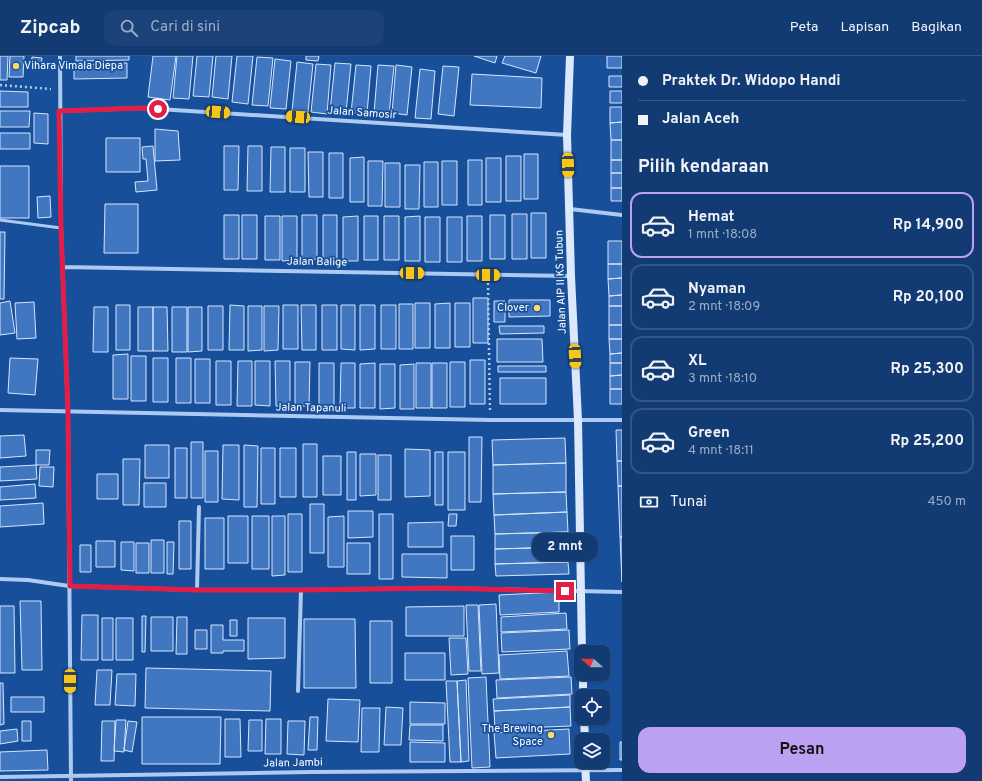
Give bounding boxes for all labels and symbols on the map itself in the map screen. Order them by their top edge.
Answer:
place label: Vihara Vimala Diepa [24,59,123,73]
marker: Vihara Vimala Diepa [11,61,21,71]
route start [149,100,167,118]
street label: Jalan Samosir [327,104,398,122]
car [206,105,230,119]
car [286,110,310,124]
car [562,153,574,177]
street label: Jalan AIP II KS Tubun [552,230,570,334]
street label: Jalan Balige [287,254,347,270]
car [400,267,424,279]
car [476,269,500,281]
place label: Clover [497,301,530,315]
marker: Clover [532,303,542,313]
car [568,344,582,368]
street label: Jalan Tapanuli [275,400,347,416]
callout: 2 mnt [532,533,598,561]
route end [556,582,574,600]
north arrow [574,645,610,681]
car [64,669,76,693]
place label: The Brewing Space [481,722,543,749]
marker: The Brewing Space [546,730,556,740]
street label: Jalan Jambi [263,755,323,771]

